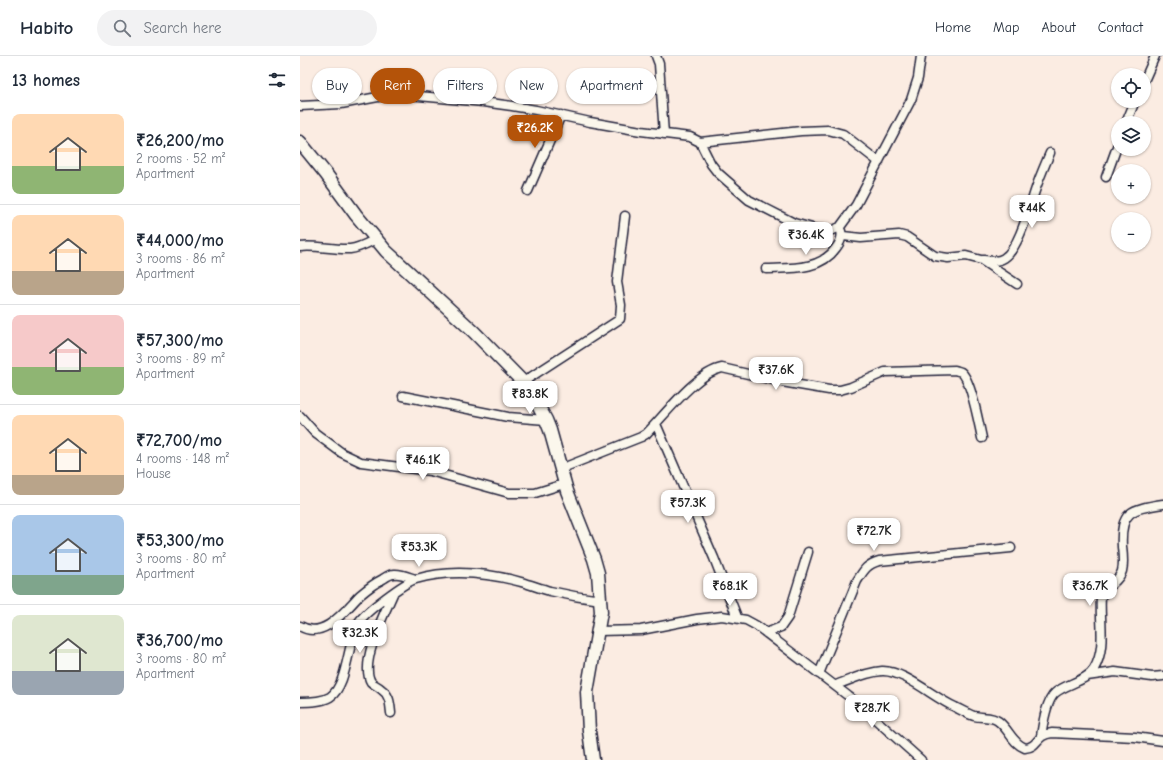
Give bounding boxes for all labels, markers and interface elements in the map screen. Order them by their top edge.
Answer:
search box [97,10,377,46]
text: Habito [20,17,73,39]
icon: search [111,17,133,39]
text: Search here [143,19,221,37]
text: Home [935,19,971,36]
text: Map [993,19,1019,36]
text: About [1041,19,1076,36]
text: Contact [1098,19,1143,36]
chip: Buy [312,68,362,104]
chip: Rent [370,68,425,104]
chip: Filters [433,68,497,104]
chip: New [505,68,558,104]
chip: Apartment [566,68,657,104]
map controls [1111,68,1151,252]
button: locate [1111,68,1151,108]
icon: filters [266,69,288,91]
text: 13 homes [12,71,80,90]
pin: ₹26.2K [502,115,568,149]
button: layers [1111,116,1151,156]
text: ₹26.2K [517,120,553,135]
icon: home [44,130,92,178]
text: ₹26,200/mo [136,131,224,150]
text: 2 rooms · 52 m² [136,151,225,166]
button: + [1111,164,1151,204]
text: Apartment [136,166,194,181]
pin: ₹44K [1008,195,1056,229]
text: ₹44K [1019,200,1045,215]
button: − [1111,212,1151,252]
pin: ₹36.4K [773,222,839,256]
text: ₹36.4K [788,227,824,242]
icon: home [44,231,92,279]
text: ₹44,000/mo [136,231,224,250]
text: 3 rooms · 86 m² [136,251,225,266]
text: Apartment [136,266,194,281]
icon: home [44,331,92,379]
text: ₹57,300/mo [136,331,223,350]
text: 3 rooms · 89 m² [136,351,225,366]
pin: ₹37.6K [743,357,809,391]
text: ₹37.6K [758,362,794,377]
text: Apartment [136,366,194,381]
pin: ₹83.8K [497,381,563,415]
text: ₹83.8K [512,386,548,401]
icon: home [44,431,92,479]
text: ₹72,700/mo [136,431,222,450]
pin: ₹46.1K [390,447,456,481]
text: 4 rooms · 148 m² [136,451,229,466]
text: ₹46.1K [405,452,441,467]
text: House [136,466,171,481]
pin: ₹57.3K [655,490,721,524]
text: ₹57.3K [670,495,706,510]
pin: ₹72.7K [841,518,907,552]
text: ₹72.7K [856,523,892,538]
icon: home [44,531,92,579]
text: ₹53,300/mo [136,531,224,550]
pin: ₹53.3K [386,534,452,568]
text: ₹53.3K [401,539,437,554]
text: 3 rooms · 80 m² [136,551,226,566]
text: Apartment [136,566,194,581]
pin: ₹68.1K [697,573,763,607]
pin: ₹36.7K [1057,573,1123,607]
text: ₹68.1K [712,578,748,593]
text: ₹36.7K [1072,578,1108,593]
pin: ₹32.3K [327,620,393,654]
text: ₹32.3K [342,625,378,640]
icon: home [44,631,92,679]
text: ₹36,700/mo [136,631,223,650]
text: 3 rooms · 80 m² [136,651,226,666]
text: Apartment [136,666,194,681]
pin: ₹28.7K [839,695,905,729]
text: ₹28.7K [854,700,890,715]

